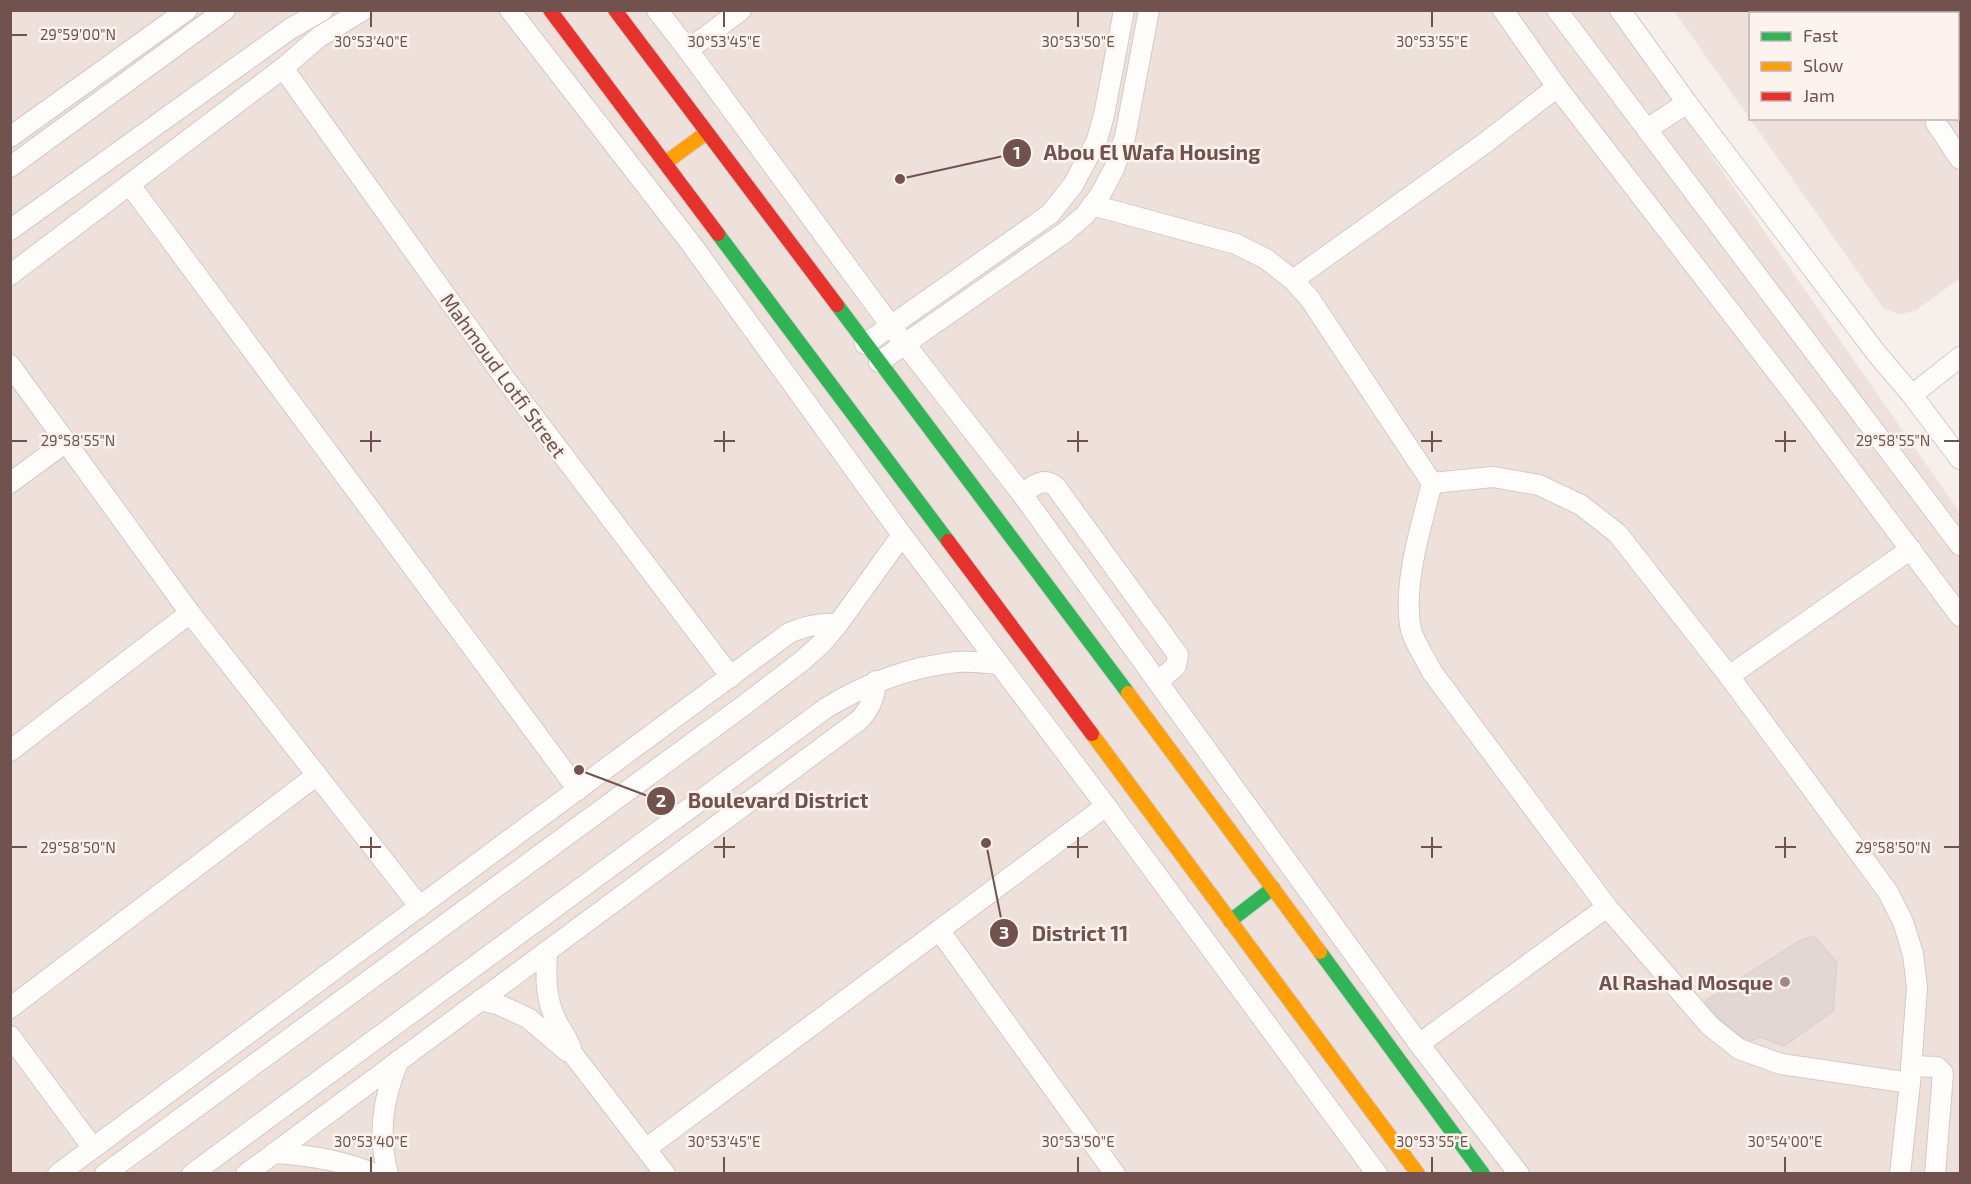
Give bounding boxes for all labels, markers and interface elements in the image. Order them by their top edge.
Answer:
legend [1749,12,1959,120]
text: Fast [1803,24,1838,46]
text: 29°59'00"N [40,25,116,43]
text: 30°53'40"E [334,32,408,50]
text: 30°53'45"E [687,32,761,50]
text: 30°53'50"E [1041,32,1115,50]
text: 30°53'55"E [1396,32,1468,50]
text: Slow [1803,54,1844,76]
text: Jam [1803,84,1835,106]
callout: Abou El Wafa Housing [1002,133,1273,172]
text: Abou El Wafa Housing [1044,139,1260,164]
text: 1 [1013,141,1021,163]
street label: Mahmoud Lotfi Street [436,288,572,462]
text: 29°58'55"N [41,431,115,449]
text: 29°58'55"N [1856,431,1930,449]
callout: Boulevard District [646,781,880,820]
text: Boulevard District [688,787,869,812]
text: 2 [656,789,666,811]
text: 29°58'50"N [40,838,116,856]
text: 29°58'50"N [1855,838,1931,856]
callout: District 11 [989,914,1140,953]
text: District 11 [1032,920,1128,945]
text: 3 [999,921,1009,943]
place label: Al Rashad Mosque [1599,970,1773,994]
marker: Al Rashad Mosque [1778,975,1792,989]
text: 30°53'40"E [334,1132,408,1150]
text: 30°53'45"E [687,1132,761,1150]
text: 30°53'50"E [1041,1132,1115,1150]
text: 30°53'55"E [1396,1132,1468,1150]
text: 30°54'00"E [1748,1132,1822,1150]

